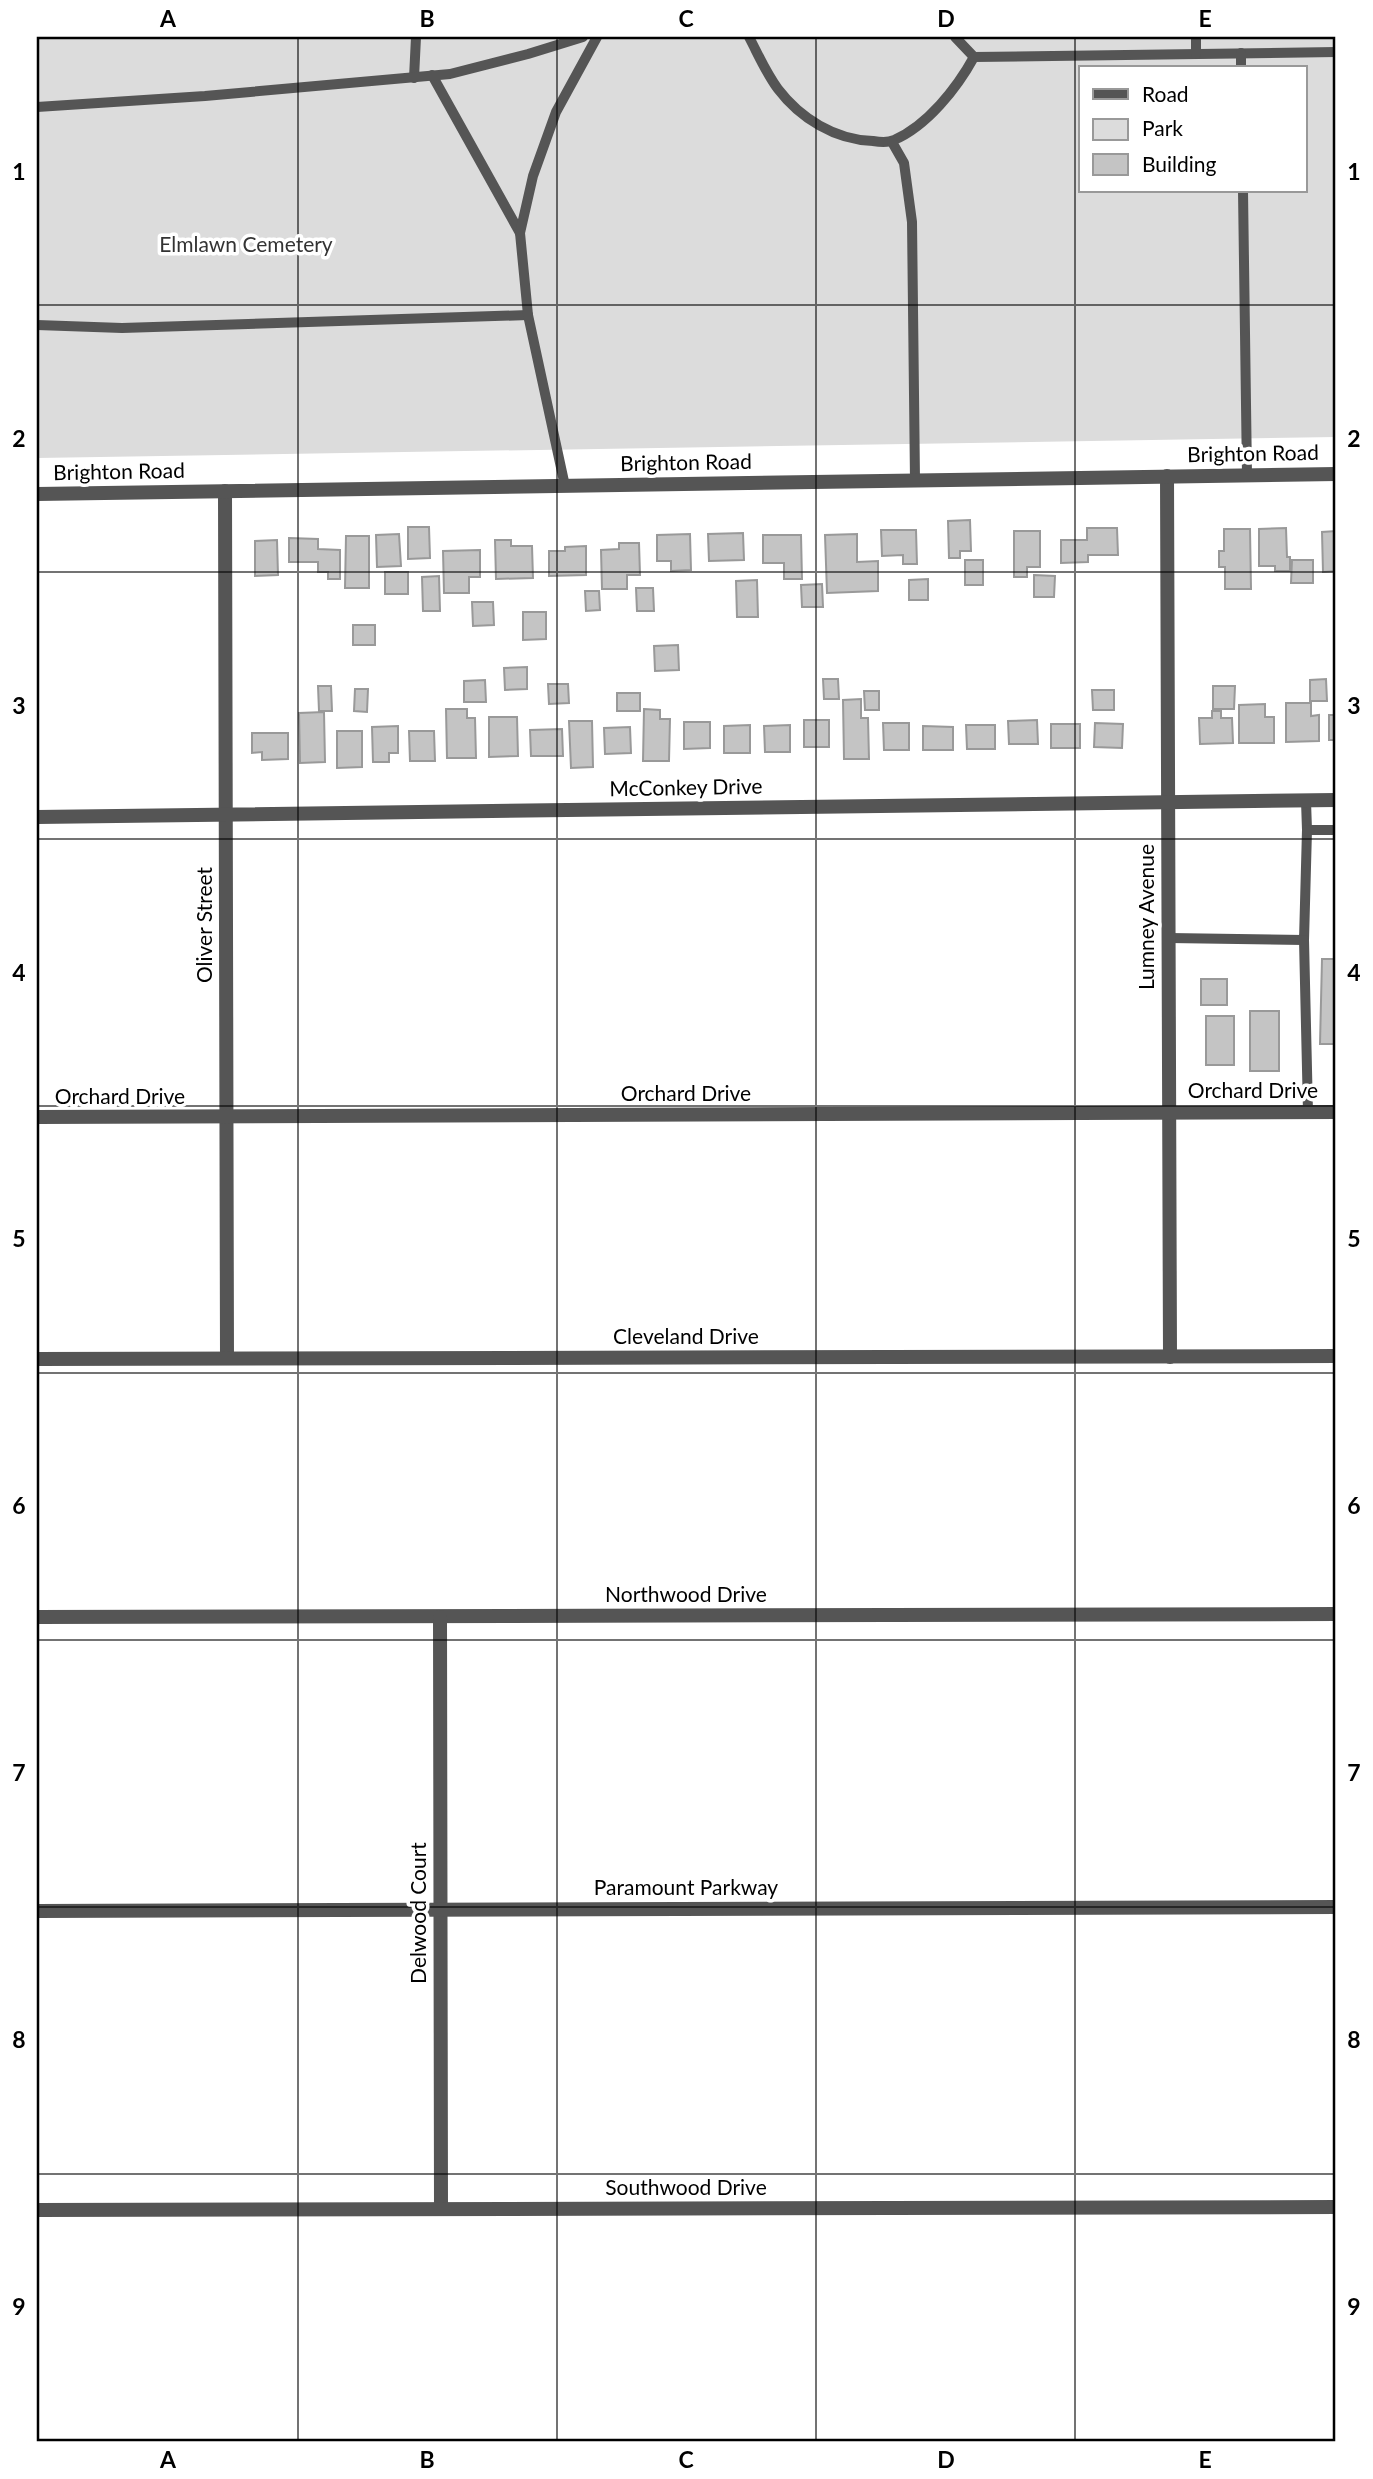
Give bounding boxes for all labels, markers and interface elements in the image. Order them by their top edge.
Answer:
text: A [159,4,177,32]
text: B [419,4,435,32]
text: C [678,4,694,32]
text: D [937,4,955,32]
text: E [1198,4,1212,32]
legend [1079,66,1306,192]
text: Road [1142,81,1189,106]
text: Park [1142,115,1183,140]
text: Building [1142,151,1217,176]
text: 1 [12,157,26,185]
text: 1 [1347,157,1361,185]
park label: Elmlawn Cemetery [159,231,333,256]
text: 2 [12,424,26,452]
text: 2 [1347,424,1361,452]
street label: Brighton Road [1187,439,1319,466]
street label: Brighton Road [620,448,752,475]
street label: Brighton Road [53,457,185,484]
text: 3 [12,691,26,719]
text: 3 [1347,691,1361,719]
street label: McConkey Drive [609,773,763,800]
street label: Lumney Avenue [1133,844,1158,990]
street label: Oliver Street [191,866,216,983]
text: 4 [12,958,26,986]
text: 4 [1347,958,1361,986]
street label: Orchard Drive [1188,1077,1318,1102]
street label: Orchard Drive [621,1080,751,1105]
street label: Orchard Drive [55,1083,185,1108]
text: 5 [12,1224,26,1252]
text: 5 [1347,1224,1361,1252]
street label: Cleveland Drive [613,1323,759,1348]
text: 6 [12,1491,26,1519]
text: 6 [1347,1491,1361,1519]
street label: Northwood Drive [605,1581,767,1606]
text: 7 [12,1758,26,1786]
text: 7 [1347,1758,1361,1786]
street label: Delwood Court [405,1842,430,1984]
street label: Paramount Parkway [594,1874,778,1899]
text: 8 [12,2025,26,2053]
text: 8 [1347,2025,1361,2053]
street label: Southwood Drive [605,2174,767,2199]
text: 9 [12,2292,26,2320]
text: 9 [1347,2292,1361,2320]
text: A [159,2445,177,2473]
text: B [419,2445,435,2473]
text: C [678,2445,694,2473]
text: D [937,2445,955,2473]
text: E [1198,2445,1212,2473]

